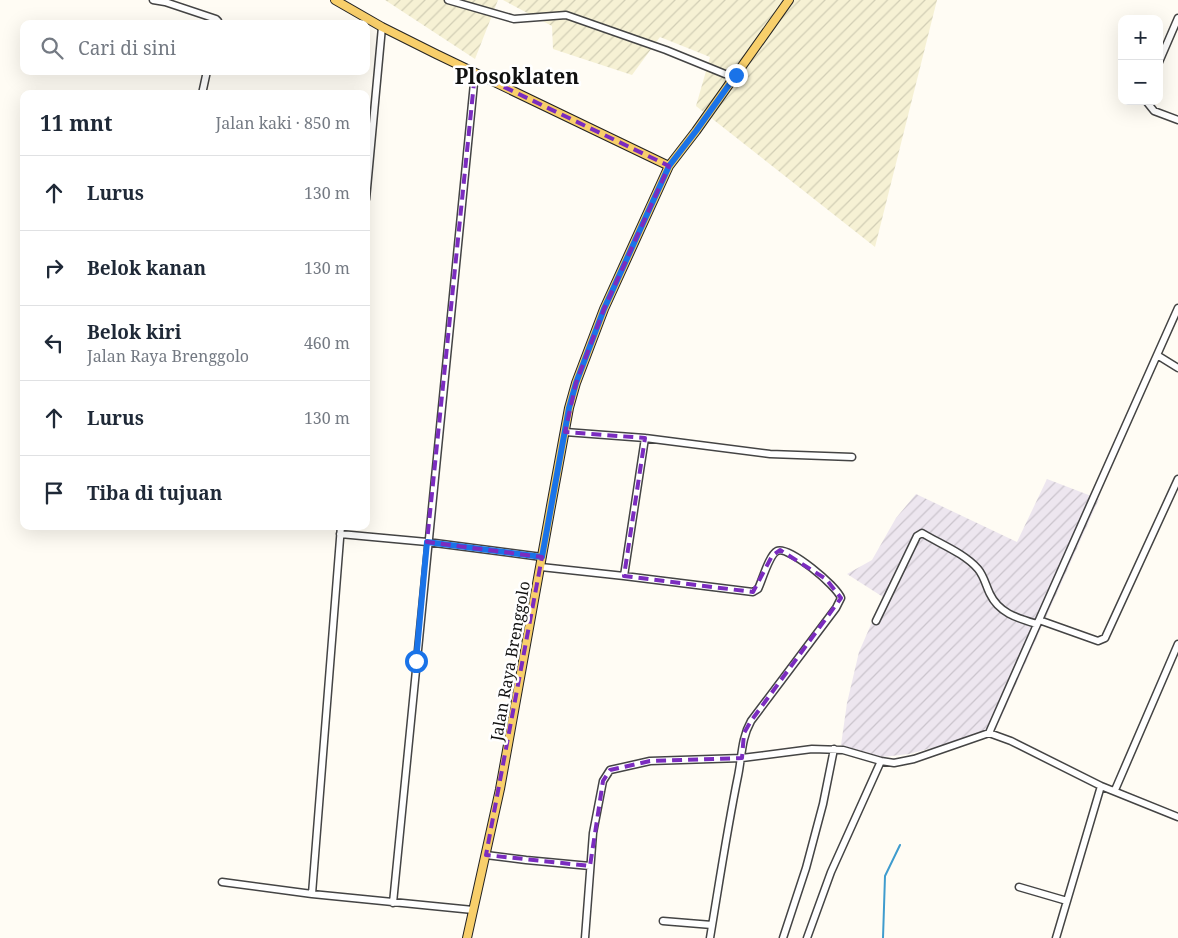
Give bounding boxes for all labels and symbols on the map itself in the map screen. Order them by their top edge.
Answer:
district label: Plosoklaten [455,62,579,90]
route end [725,64,748,87]
street label: Jalan Raya Brenggolo [485,579,535,744]
route start [405,650,428,673]

